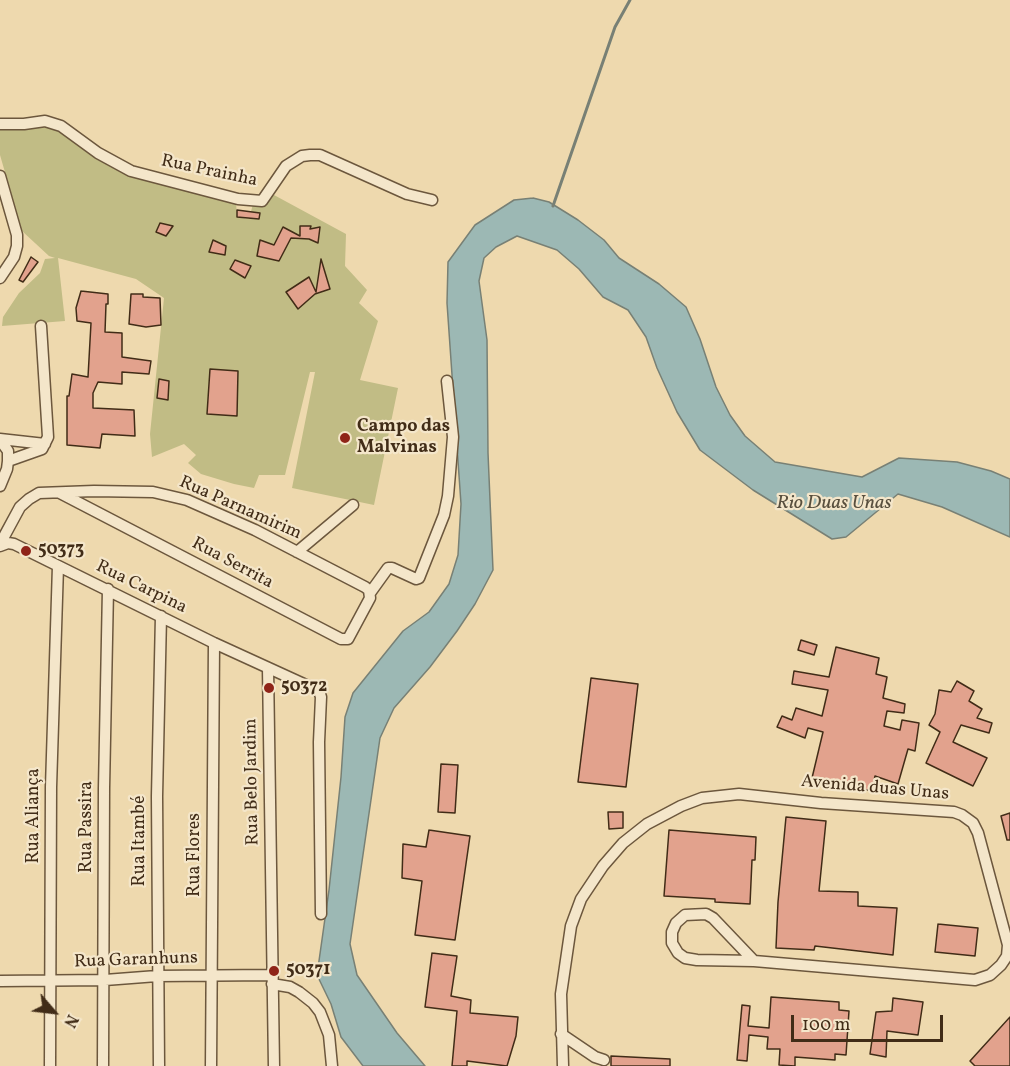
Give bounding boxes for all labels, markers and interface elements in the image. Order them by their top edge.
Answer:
street label: Rua Prainha [159,151,259,193]
place label: Campo das Malvinas [357,417,450,460]
marker: Campo das Malvinas [338,431,352,445]
street label: Rua Parnamirim [175,472,305,546]
water label: Rio Duas Unas [776,492,892,516]
street label: Rua Serrita [188,534,276,594]
place label: 50373 [38,540,84,562]
marker: 50373 [19,544,33,558]
street label: Rua Carpina [92,557,190,619]
place label: 50372 [281,677,327,699]
marker: 50372 [262,681,276,695]
street label: Rua Belo Jardim [241,718,265,846]
street label: Rua Aliança [24,768,46,864]
street label: Avenida duas Unas [800,772,950,806]
street label: Rua Passira [77,781,99,873]
street label: Rua Itambé [130,796,152,886]
street label: Rua Flores [185,813,207,897]
street label: Rua Garanhuns [74,948,198,974]
place label: 50371 [286,960,330,982]
marker: 50371 [267,964,281,978]
north arrow [24,982,84,1042]
scale bar [794,1003,946,1041]
text: N [57,1010,82,1031]
text: 100 m [802,1013,851,1038]

